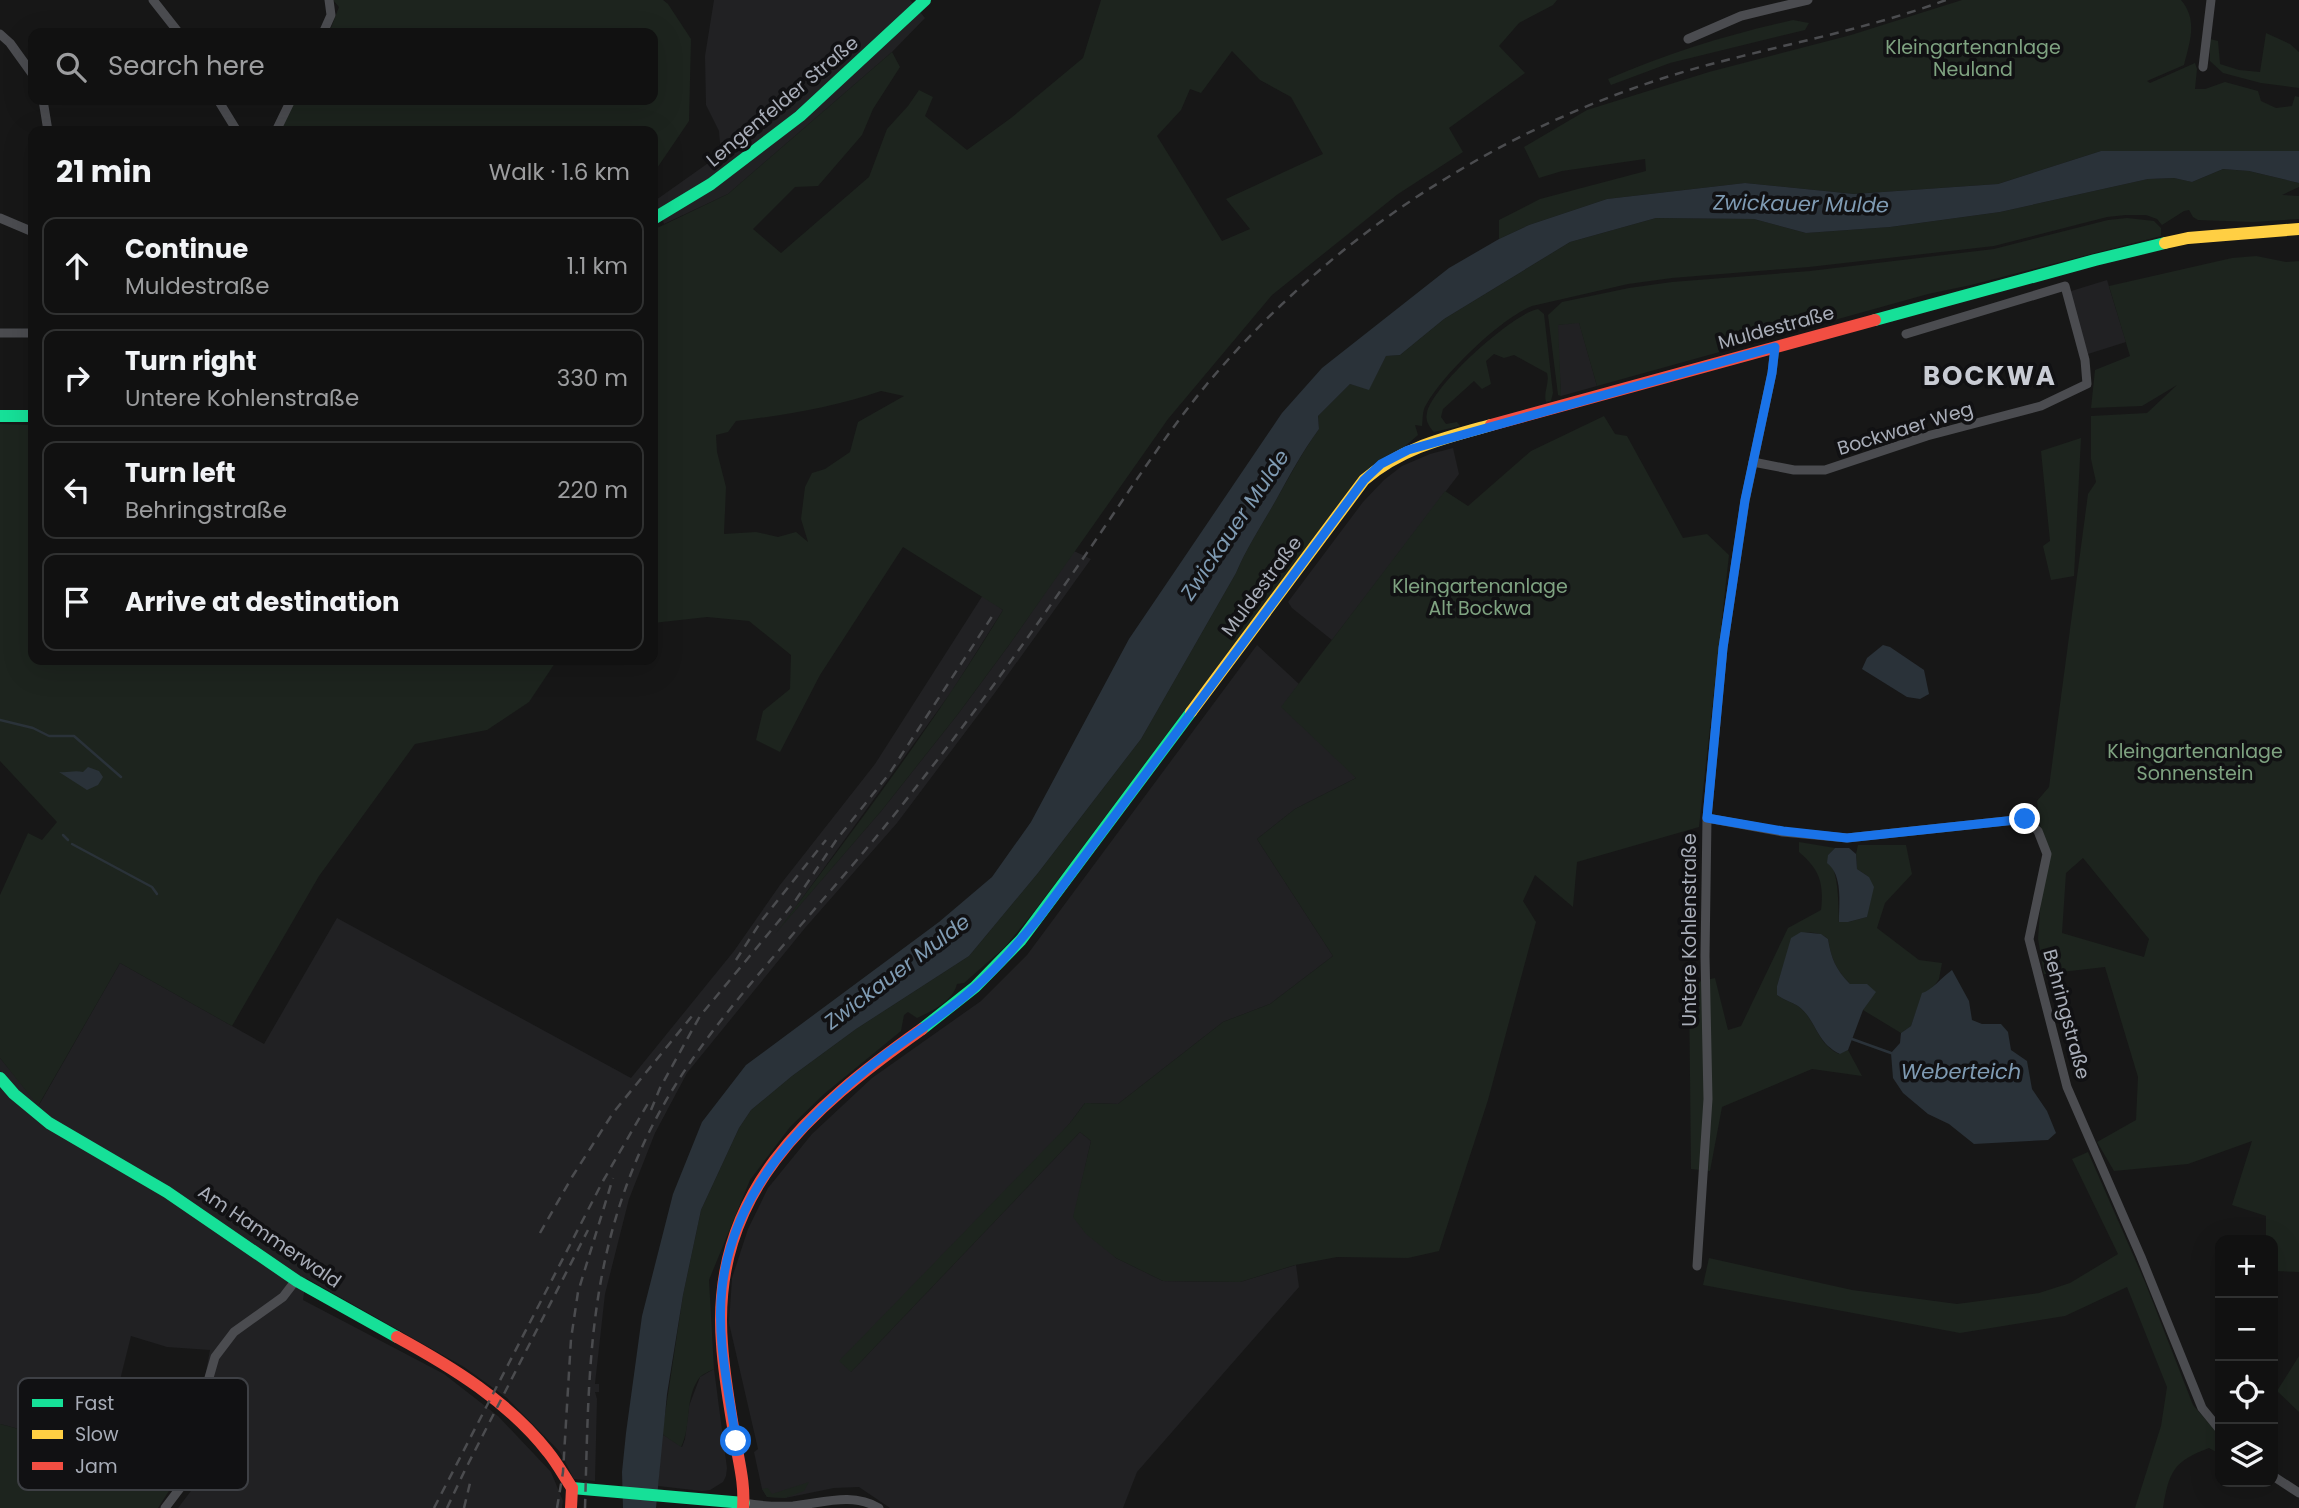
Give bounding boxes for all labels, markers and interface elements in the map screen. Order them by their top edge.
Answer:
search box [28,28,658,105]
street label: Lengenfelder Straße [700,30,864,173]
park label: Kleingartenanlage Neuland [1885,34,2061,83]
icon: search [52,48,90,86]
text: Search here [108,48,265,84]
text: 21 min [56,150,152,193]
text: Walk · 1.6 km [489,156,630,188]
water label: Zwickauer Mulde [1712,187,1889,220]
text: Continue [125,231,248,267]
icon: ahead [58,247,96,285]
text: 1.1 km [567,250,628,282]
text: Muldestraße [125,270,269,302]
street label: Muldestraße [1715,299,1837,356]
text: Turn right [125,343,257,379]
district label: BOCKWA [1923,358,2057,394]
icon: right [58,359,96,397]
text: 330 m [557,362,628,394]
text: Untere Kohlenstraße [125,382,359,414]
street label: Bockwaer Weg [1834,395,1976,462]
water label: Zwickauer Mulde [1173,444,1296,607]
text: Turn left [125,455,236,491]
icon: left [58,471,96,509]
text: 220 m [557,474,628,506]
text: Behringstraße [125,494,287,526]
street label: Muldestraße [1215,531,1308,642]
park label: Kleingartenanlage Alt Bockwa [1392,573,1568,622]
icon: arrive [58,583,96,621]
text: Arrive at destination [125,584,400,620]
park label: Kleingartenanlage Sonnenstein [2107,738,2283,787]
route end [2009,803,2040,834]
street label: Untere Kohlenstraße [1676,833,1703,1027]
water label: Zwickauer Mulde [817,907,976,1037]
street label: Behringstraße [2036,946,2097,1082]
water label: Weberteich [1901,1057,2021,1086]
street label: Am Hammerwald [193,1178,347,1294]
map controls [2215,1235,2278,1487]
button: + [2215,1235,2278,1298]
button: − [2215,1298,2278,1361]
button: locate [2215,1361,2278,1424]
legend [18,1378,248,1490]
text: Fast [75,1390,114,1417]
text: Slow [75,1421,119,1448]
button: layers [2215,1424,2278,1487]
route start [720,1425,751,1456]
text: Jam [75,1453,117,1480]

